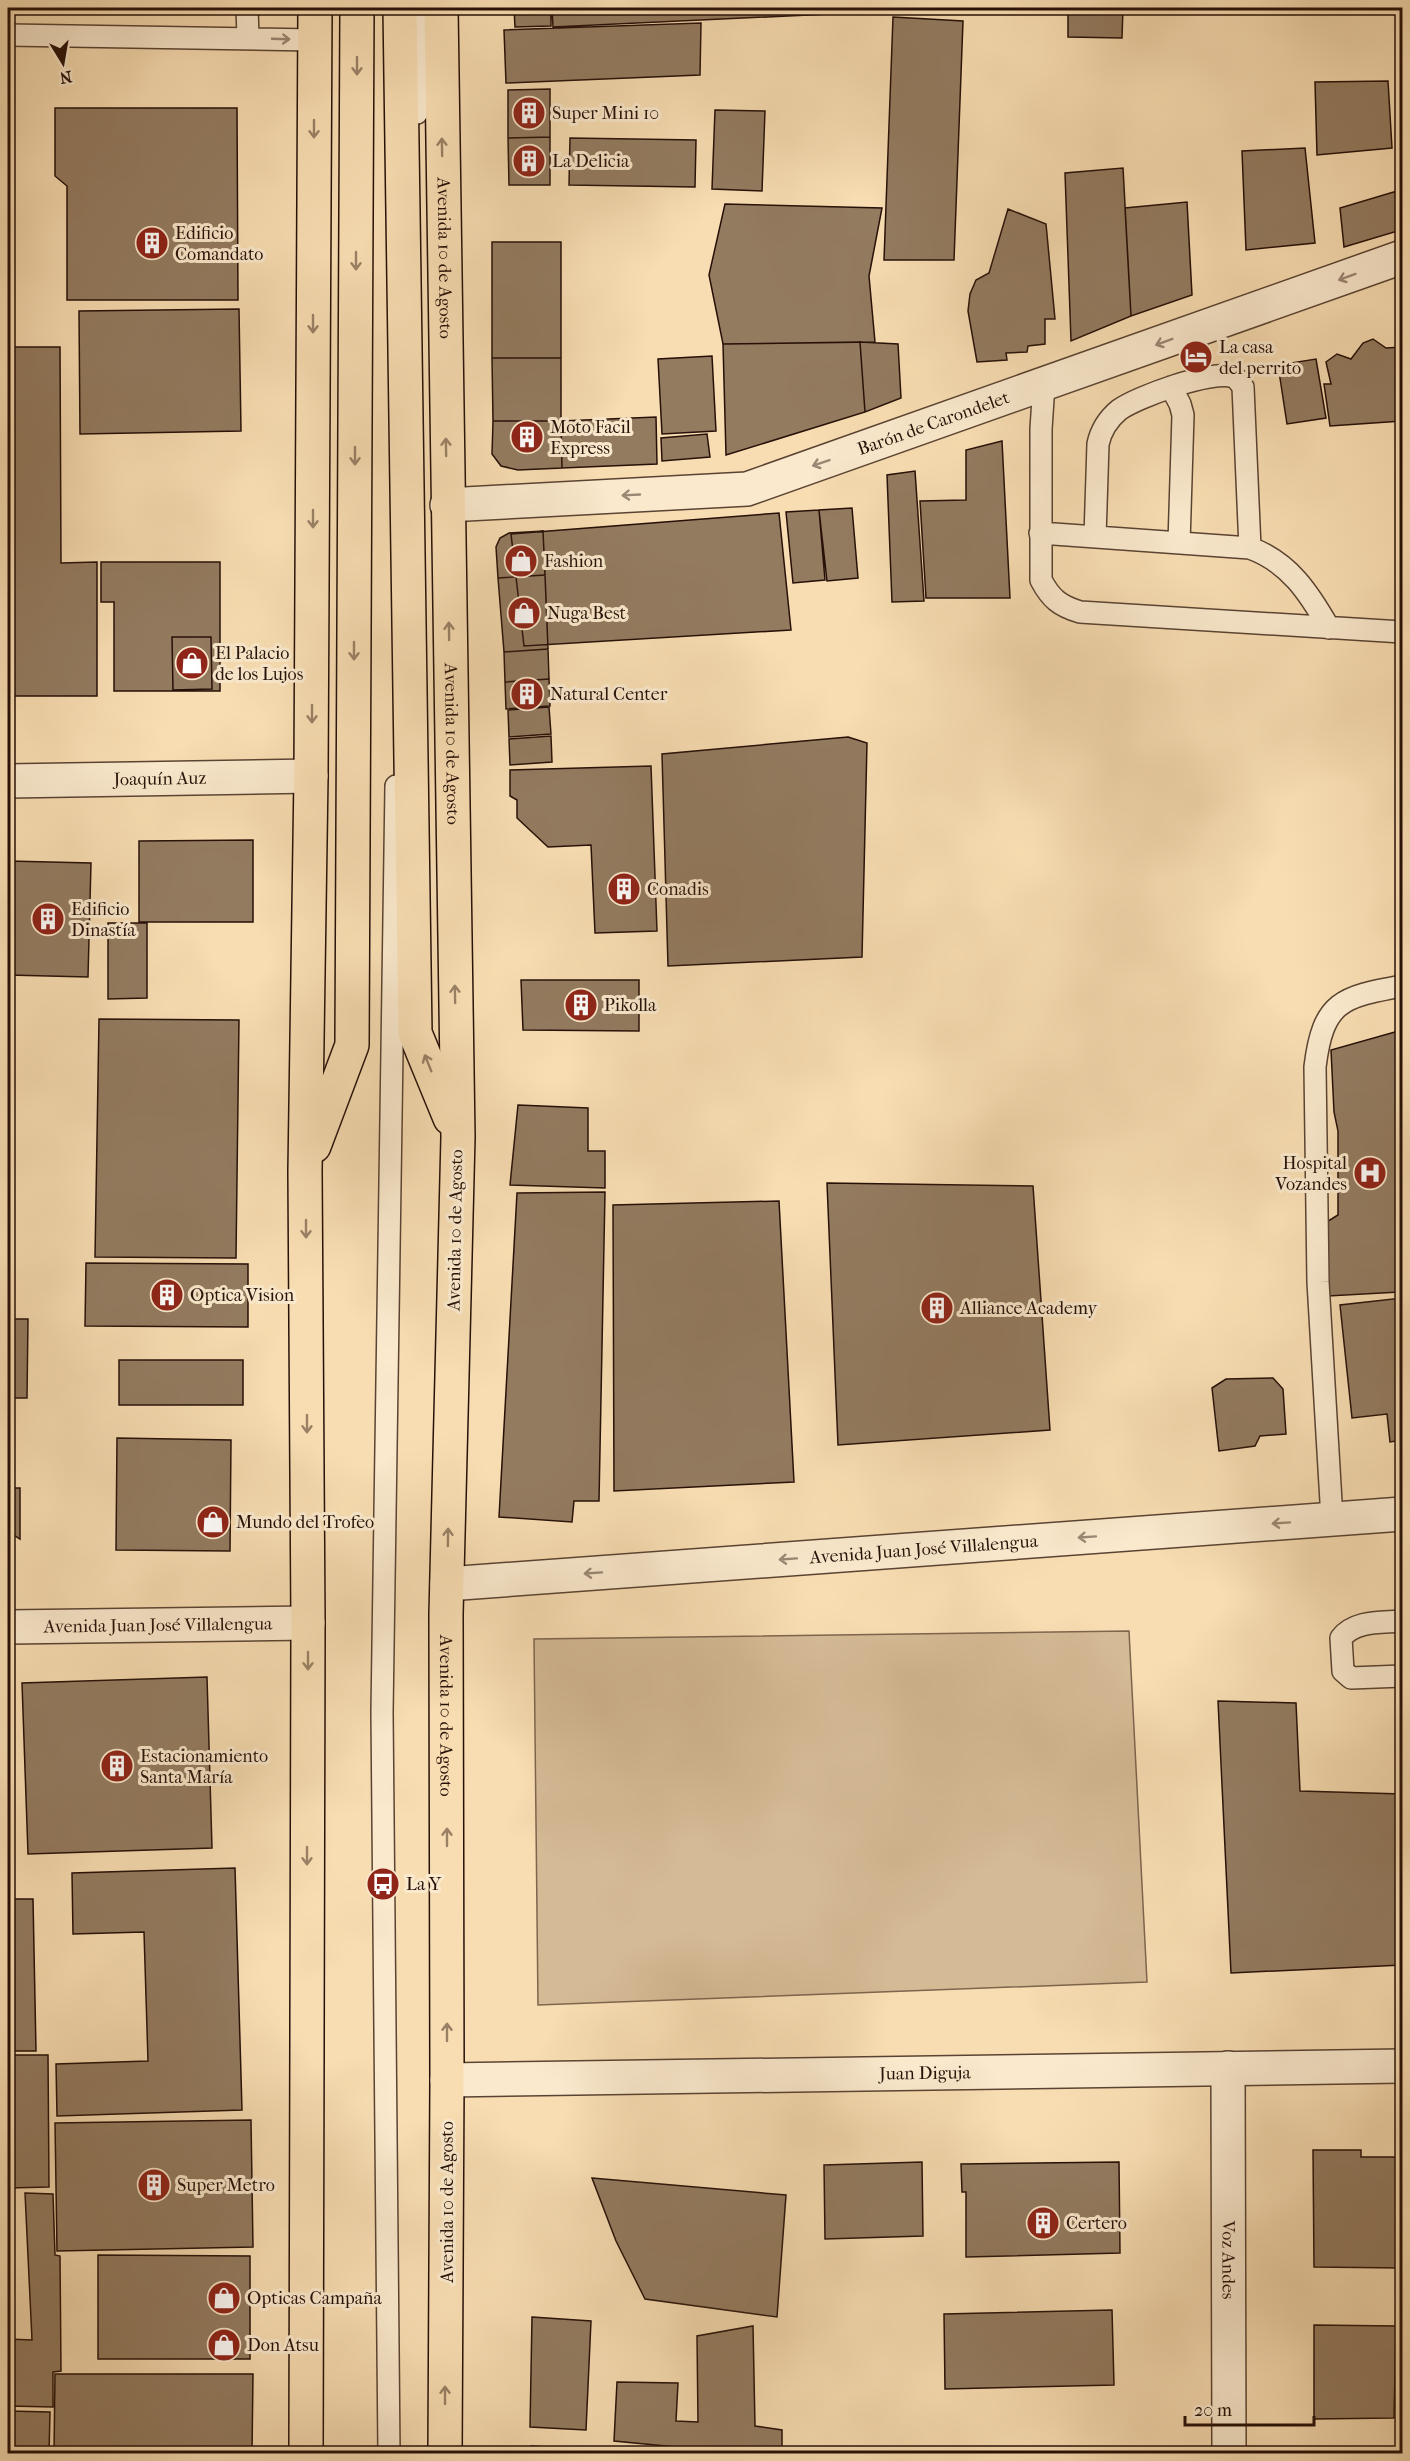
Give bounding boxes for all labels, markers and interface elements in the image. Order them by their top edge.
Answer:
north arrow [33,33,93,93]
one-way arrow [271,33,291,44]
one-way arrow [351,55,363,75]
text: N [57,67,74,88]
building icon: Super Mini 10 [511,95,547,131]
place label: Super Mini 10 [552,103,659,124]
one-way arrow [308,118,320,138]
one-way arrow [436,137,448,157]
building icon: La Delicia [511,143,547,179]
place label: La Delicia [552,151,630,172]
street label: Avenida 10 de Agosto [433,176,456,339]
place label: Edificio Comandato [175,223,264,265]
building icon: Edificio Comandato [134,225,170,261]
one-way arrow [350,250,362,270]
one-way arrow [1338,272,1357,283]
one-way arrow [307,313,319,333]
one-way arrow [1155,337,1173,348]
place label: La casa del perrito [1219,337,1301,379]
hotel icon: La casa del perrito [1178,339,1214,375]
street label: Barón de Carondelet [855,387,1013,460]
place label: Moto Facil Express [550,417,631,459]
building icon: Moto Facil Express [509,419,545,455]
one-way arrow [440,437,452,457]
one-way arrow [349,445,361,465]
one-way arrow [812,458,831,469]
one-way arrow [622,490,642,501]
one-way arrow [307,508,318,528]
shop icon: Fashion [503,543,539,579]
place label: Fashion [544,551,604,572]
shop icon: Nuga Best [506,595,542,631]
place label: Nuga Best [547,603,627,624]
one-way arrow [443,622,455,642]
one-way arrow [348,640,360,660]
place label: El Palacio de los Lujos [215,643,304,685]
shop icon: El Palacio de los Lujos [174,645,210,681]
street label: Avenida 10 de Agosto [440,662,463,825]
building icon: Natural Center [509,676,545,712]
place label: Natural Center [550,684,668,705]
one-way arrow [306,703,318,723]
street label: Joaquín Auz [111,768,207,790]
building icon: Conadis [606,871,642,907]
place label: Conadis [647,879,709,900]
place label: Edificio Dinastía [71,899,136,941]
building icon: Edificio Dinastía [30,901,66,937]
one-way arrow [449,985,461,1005]
building icon: Pikolla [563,987,599,1023]
place label: Pikolla [604,995,657,1016]
one-way arrow [422,1054,433,1073]
street label: Avenida 10 de Agosto [444,1149,467,1312]
place label: Hospital Vozandes [1274,1153,1347,1195]
hospital icon: Hospital Vozandes [1352,1155,1388,1191]
one-way arrow [300,1219,311,1239]
building icon: Optica Vision [149,1277,185,1313]
place label: Optica Vision [190,1285,295,1306]
building icon: Alliance Academy [919,1290,955,1326]
place label: Alliance Academy [959,1298,1098,1319]
one-way arrow [301,1414,313,1434]
shop icon: Mundo del Trofeo [195,1504,231,1540]
place label: Mundo del Trofeo [236,1512,374,1533]
one-way arrow [1272,1518,1292,1529]
one-way arrow [442,1528,454,1548]
street label: Avenida Juan José Villalengua [808,1531,1039,1568]
one-way arrow [1077,1532,1097,1543]
one-way arrow [778,1554,798,1565]
one-way arrow [584,1568,604,1579]
street label: Avenida Juan José Villalengua [42,1613,273,1638]
street label: Avenida 10 de Agosto [435,1634,456,1797]
one-way arrow [302,1651,314,1671]
place label: Estacionamiento Santa María [140,1746,268,1788]
building icon: Estacionamiento Santa María [99,1748,135,1784]
one-way arrow [441,1828,453,1848]
one-way arrow [301,1846,313,1866]
bus stop icon: La Y [365,1866,401,1902]
place label: La Y [406,1874,442,1895]
one-way arrow [441,2023,453,2043]
street label: Juan Diguja [877,2062,971,2085]
street label: Avenida 10 de Agosto [437,2121,458,2284]
building icon: Super Metro [136,2167,172,2203]
place label: Super Metro [177,2175,275,2196]
building icon: Certero [1025,2205,1061,2241]
place label: Certero [1066,2213,1127,2234]
street label: Voz Andes [1217,2219,1239,2300]
shop icon: Opticas Campaña [206,2280,242,2316]
place label: Opticas Campaña [247,2288,383,2309]
shop icon: Don Atsu [206,2327,242,2363]
place label: Don Atsu [247,2335,319,2356]
one-way arrow [439,2386,451,2406]
scale bar [1185,2389,1314,2427]
text: 20 m [1194,2400,1232,2421]

